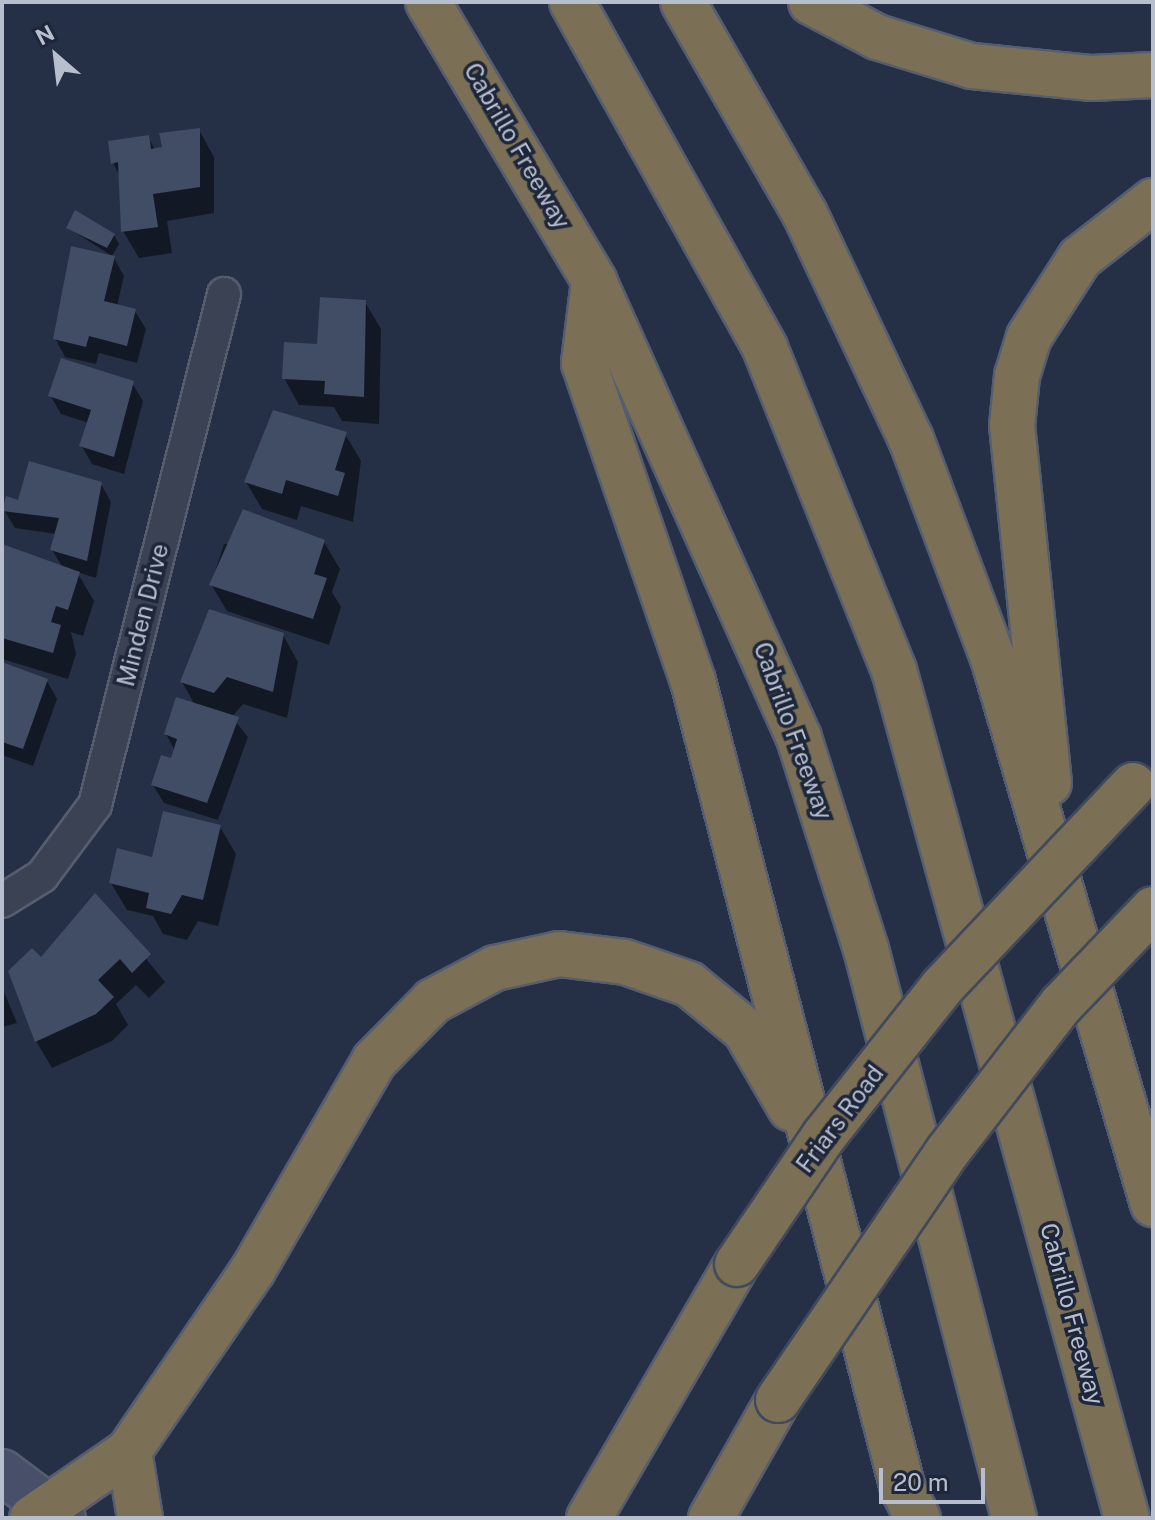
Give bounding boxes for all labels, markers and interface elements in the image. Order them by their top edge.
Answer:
north arrow [16,16,96,96]
text: N [31,19,58,50]
street label: Cabrillo Freeway [458,58,576,234]
street label: Minden Drive [111,541,175,689]
street label: Cabrillo Freeway [747,638,839,824]
street label: Friars Road [790,1060,890,1178]
street label: Cabrillo Freeway [1034,1220,1110,1408]
scale bar [883,1452,989,1502]
text: 20 m [893,1468,949,1496]

